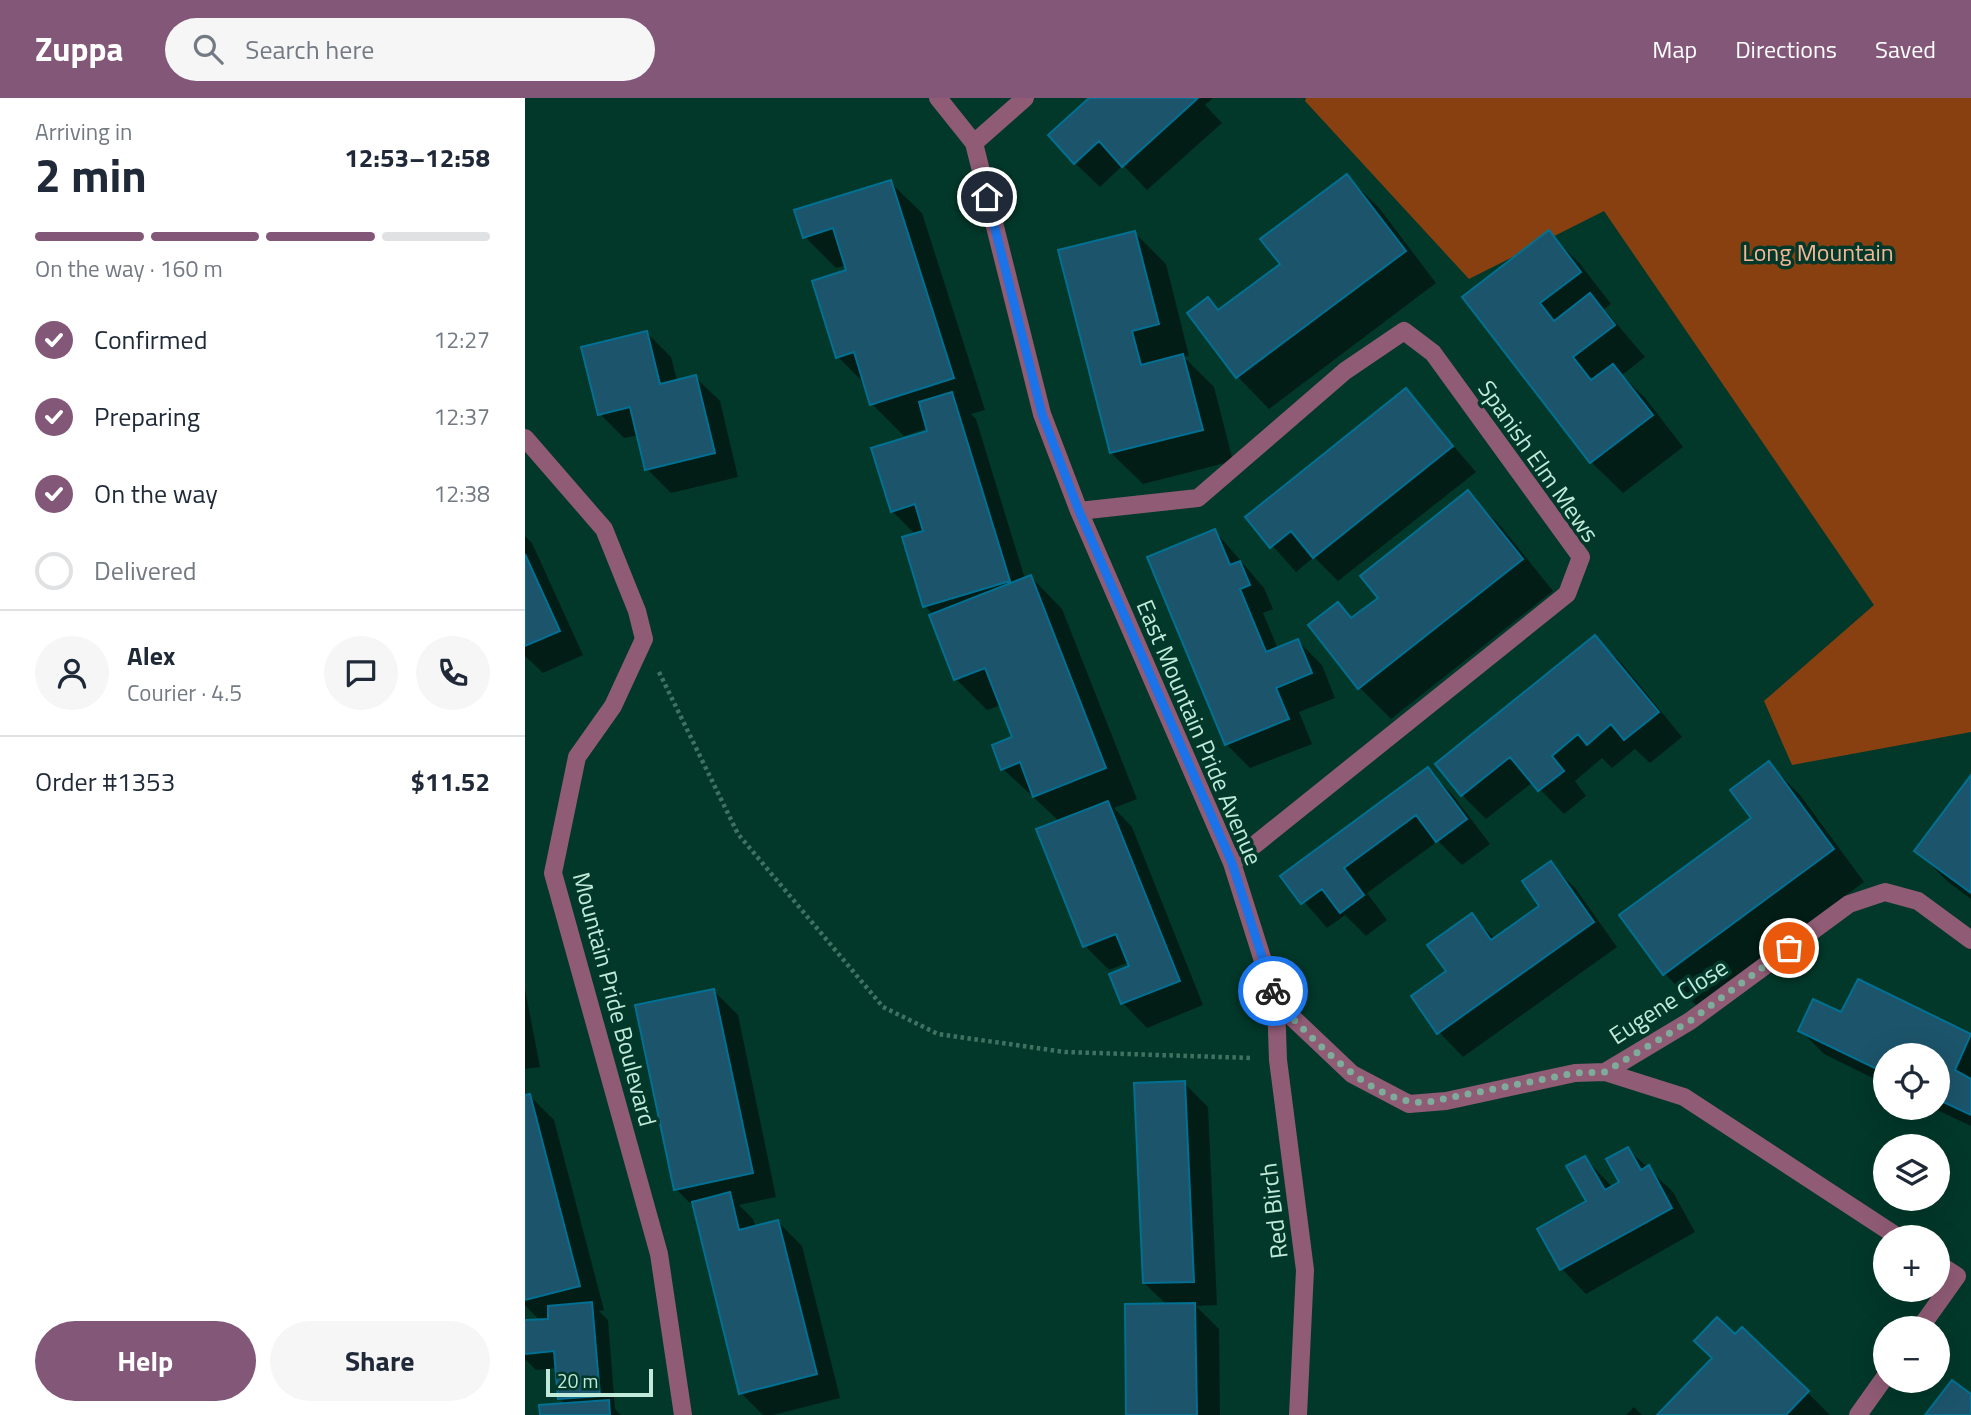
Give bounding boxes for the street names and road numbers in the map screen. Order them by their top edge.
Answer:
street label: Spanish Elm Mews [1470,373,1608,549]
street label: East Mountain Pride Avenue [1128,594,1272,870]
street label: Mountain Pride Boulevard [564,868,666,1130]
street label: Eugene Close [1602,949,1734,1053]
street label: Red Birch [1249,1161,1297,1261]

